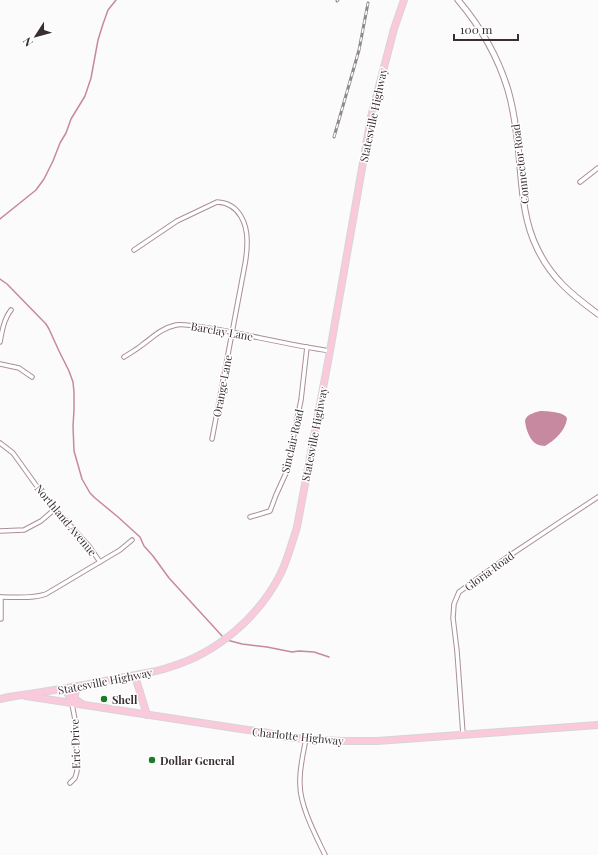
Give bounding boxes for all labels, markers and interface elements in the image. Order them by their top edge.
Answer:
north arrow [16,16,56,56]
scale bar [454,16,518,42]
text: 100 m [460,21,493,37]
text: N [19,35,36,50]
street label: Statesville Highway [356,66,390,163]
street label: Connector Road [508,123,532,205]
street label: Barclay Lane [190,318,255,344]
street label: Orange Lane [209,353,235,418]
street label: Statesville Highway [297,385,331,482]
street label: Sinclair Road [277,407,307,475]
street label: Northland Avenue [32,481,101,559]
street label: Gloria Road [461,548,517,594]
street label: Statesville Highway [57,664,154,698]
place label: Shell [112,692,138,707]
marker: Shell [99,694,109,704]
street label: Eric Drive [67,718,83,769]
street label: Charlotte Highway [251,724,345,748]
place label: Dollar General [160,753,235,768]
marker: Dollar General [147,755,157,765]

